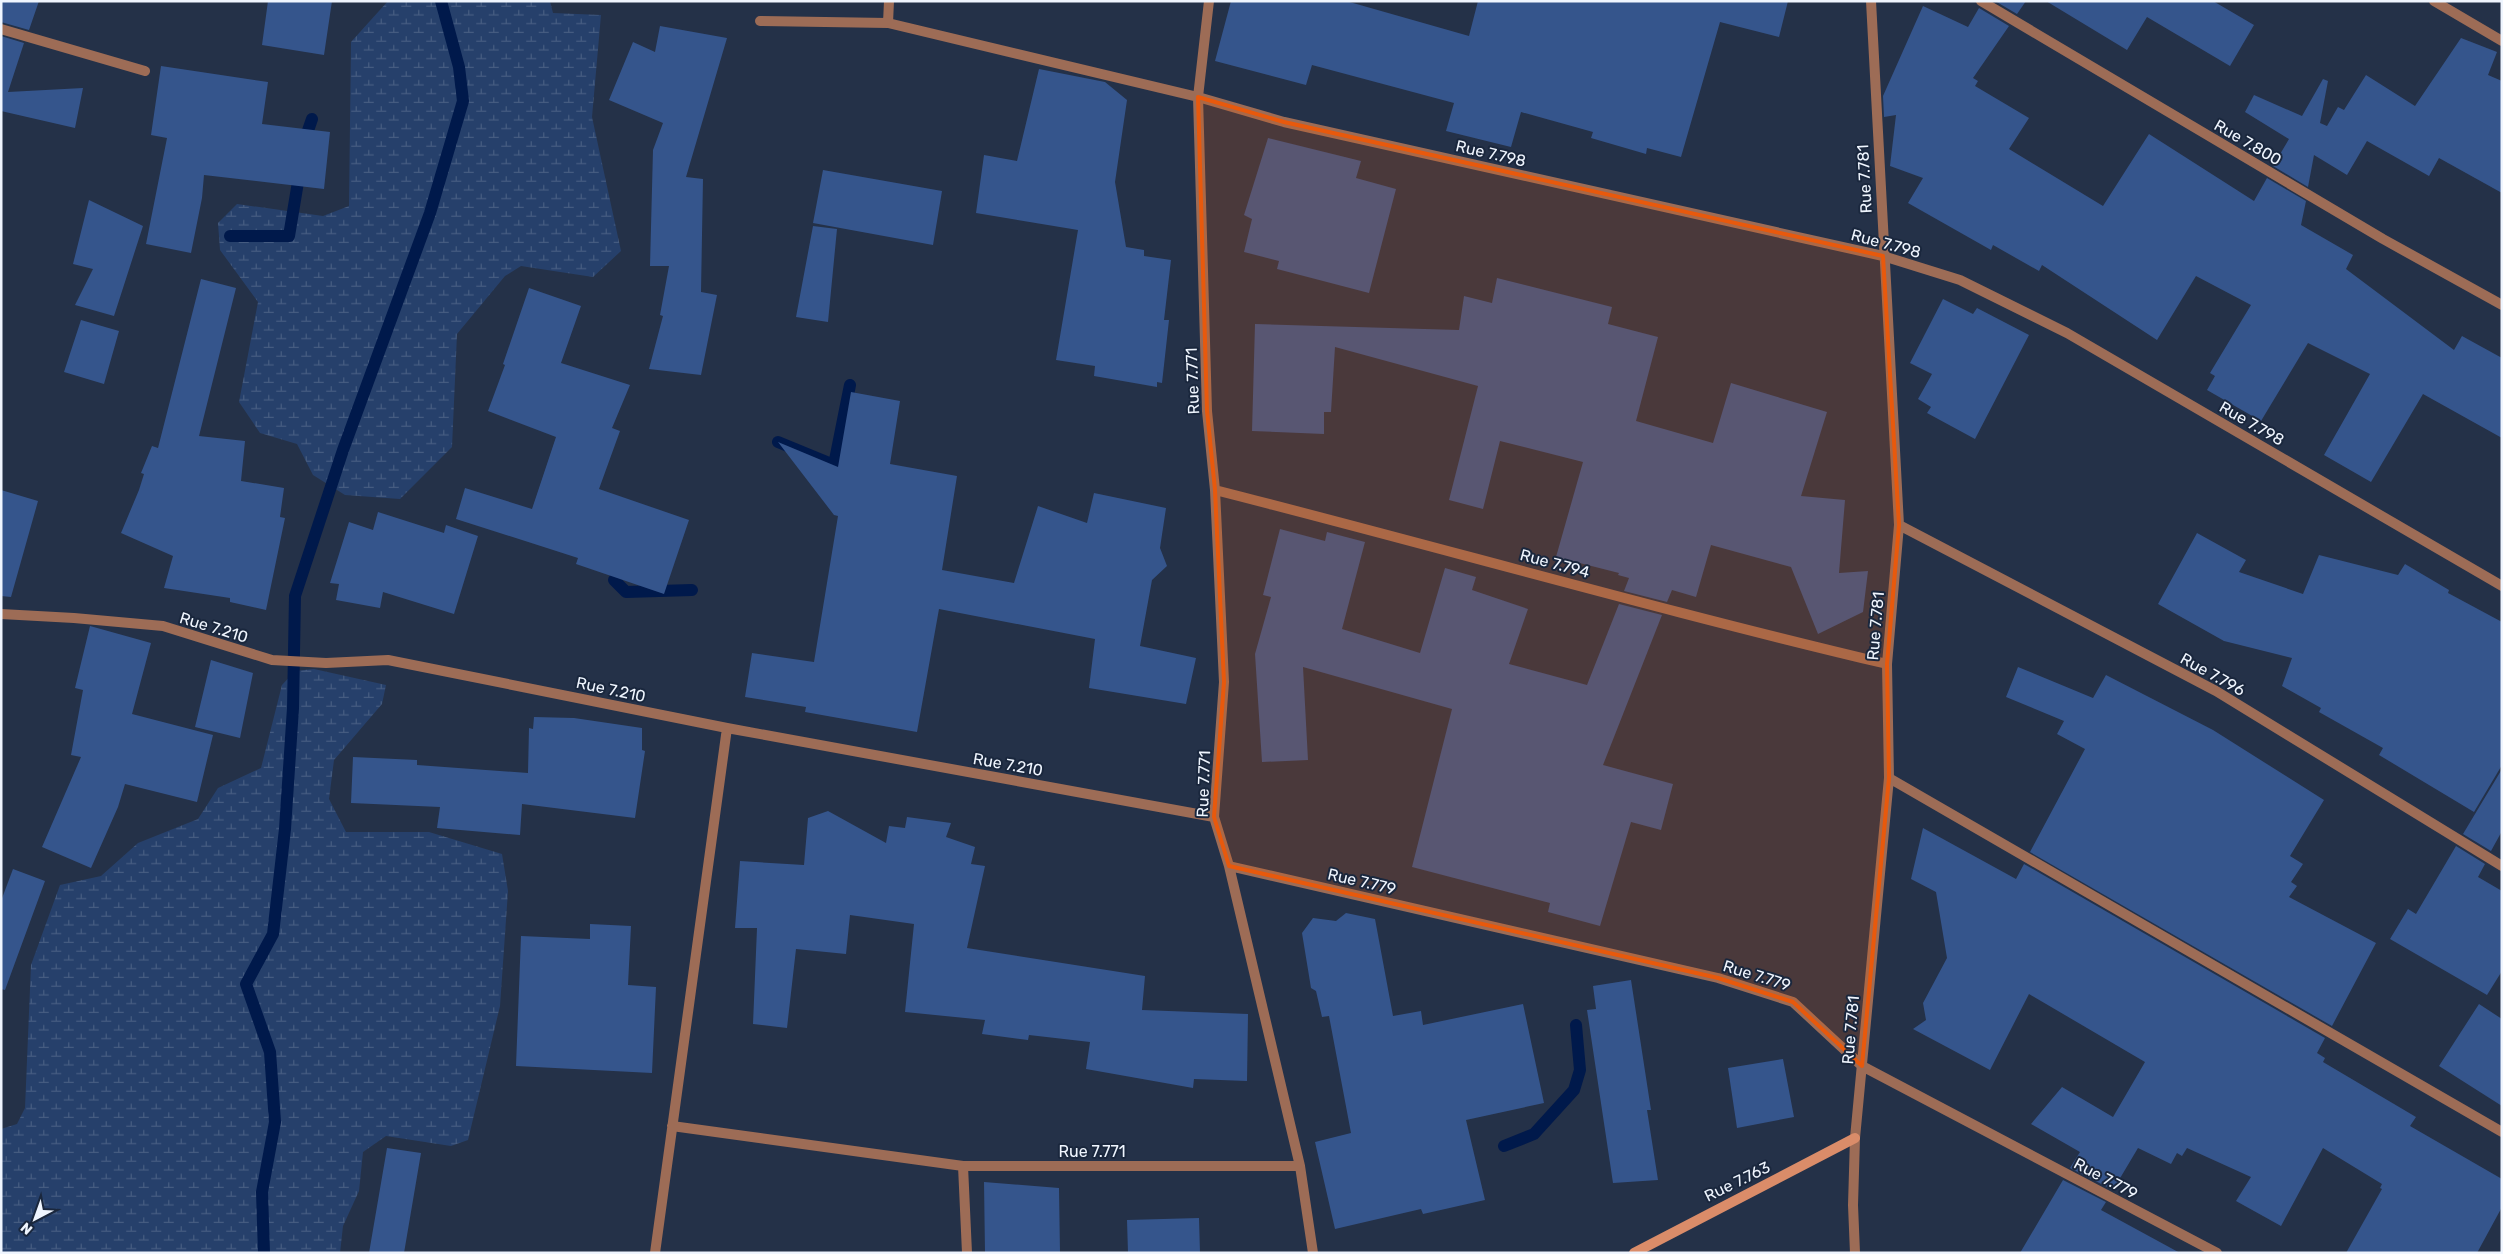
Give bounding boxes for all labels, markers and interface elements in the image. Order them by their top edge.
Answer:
street label: Rue 7.800 [2211,116,2285,169]
street label: Rue 7.798 [1454,136,1528,171]
street label: Rue 7.781 [1853,144,1876,214]
street label: Rue 7.798 [1849,225,1923,262]
street label: Rue 7.771 [1182,347,1203,415]
street label: Rue 7.798 [2216,397,2287,450]
street label: Rue 7.794 [1518,545,1592,582]
street label: Rue 7.781 [1863,591,1888,661]
street label: Rue 7.210 [177,608,250,647]
street label: Rue 7.796 [2177,649,2249,700]
street label: Rue 7.210 [574,673,647,706]
street label: Rue 7.210 [972,749,1044,780]
street label: Rue 7.771 [1193,750,1214,818]
street label: Rue 7.779 [1326,864,1398,899]
street label: Rue 7.779 [1721,956,1793,995]
street label: Rue 7.781 [1838,995,1863,1065]
street label: Rue 7.771 [1059,1142,1125,1161]
street label: Rue 7.779 [2071,1154,2141,1203]
street label: Rue 7.763 [1701,1157,1773,1205]
north arrow [10,1194,60,1244]
text: N [17,1219,36,1238]

